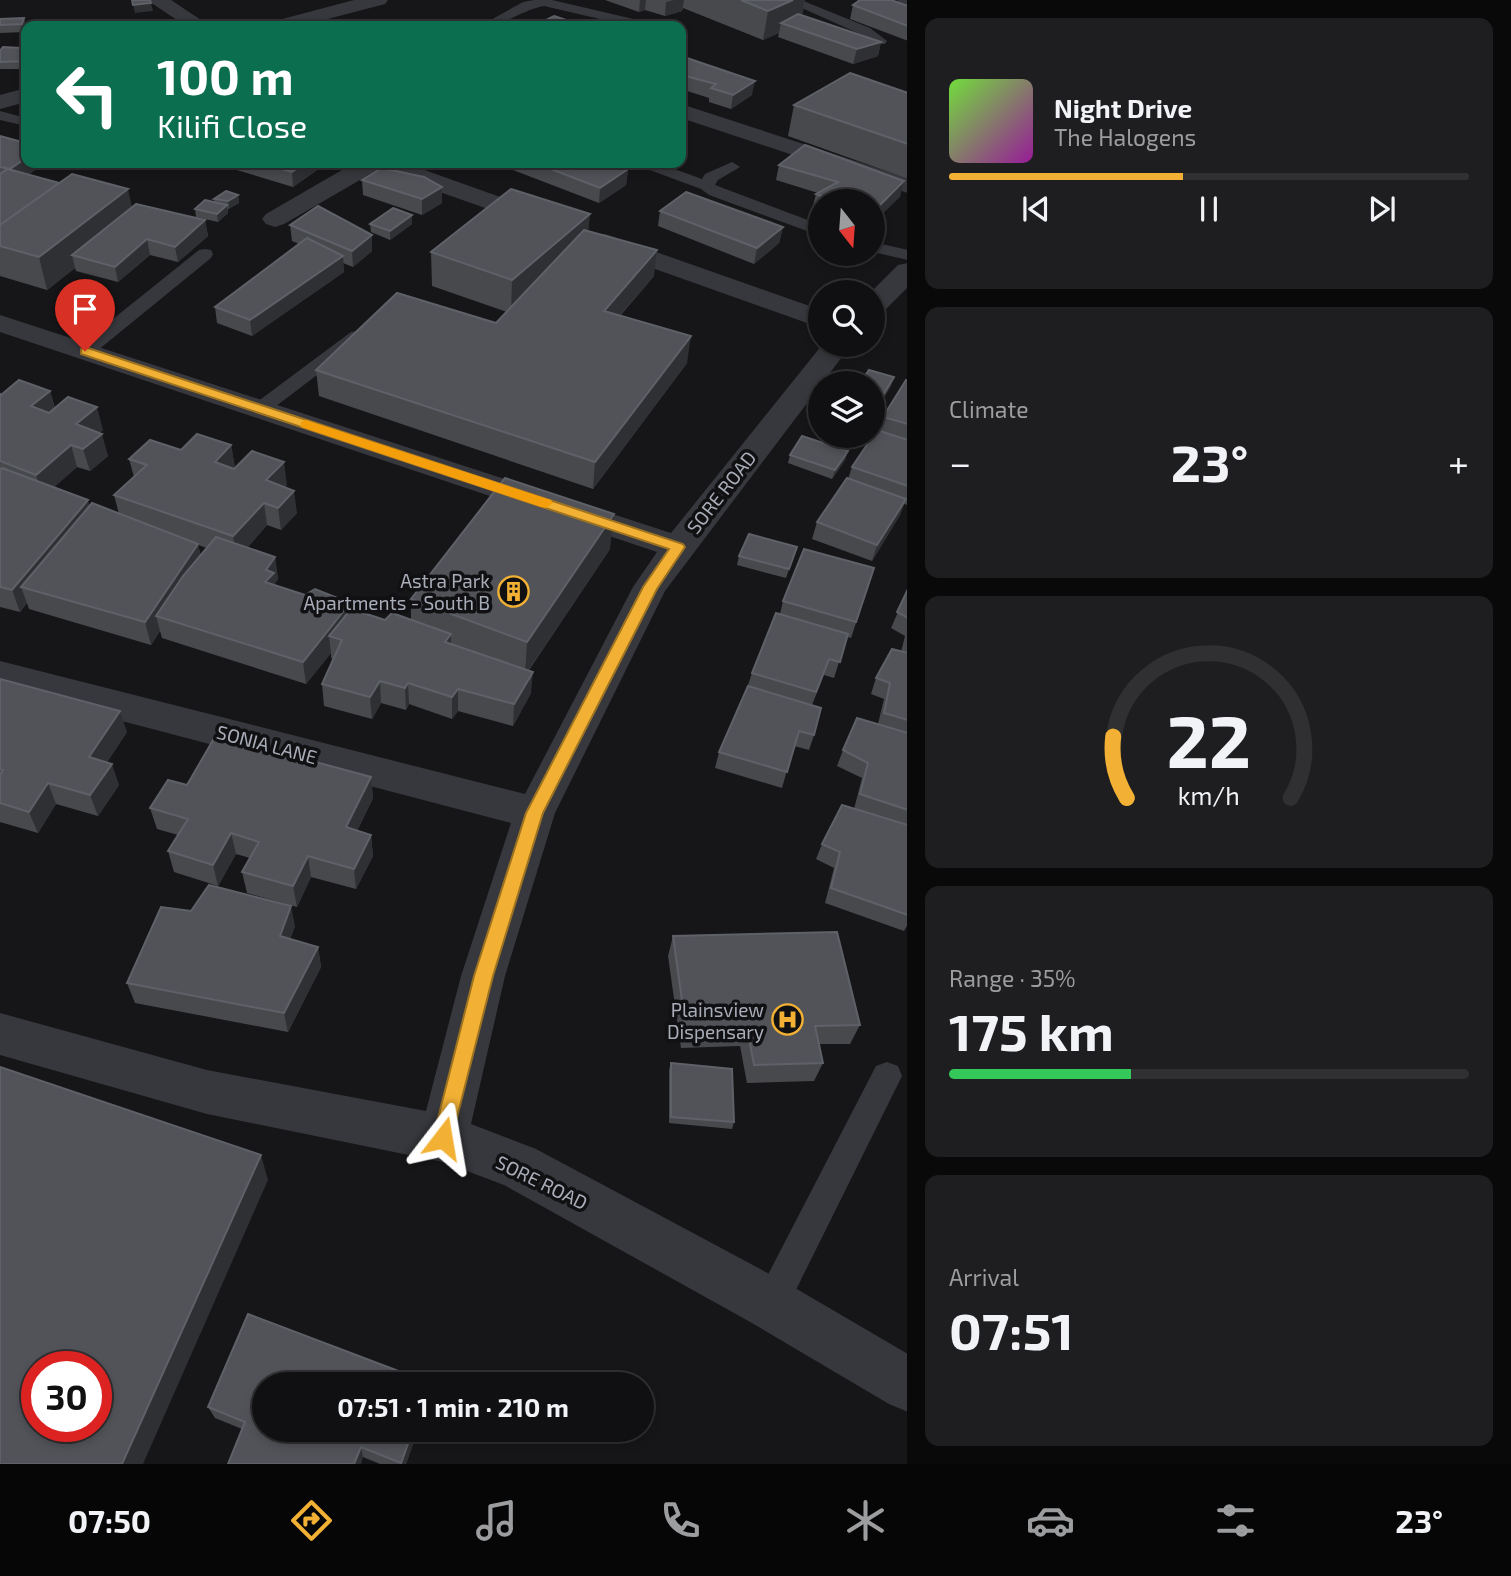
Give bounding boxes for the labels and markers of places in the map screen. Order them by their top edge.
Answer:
pin [55,279,115,351]
place label: Astra Park Apartments - South B [304,569,490,614]
building icon: Astra Park Apartments - South B [496,574,530,608]
place label: Plainsview Dispensary [667,998,764,1043]
hospital icon: Plainsview Dispensary [770,1003,804,1037]

